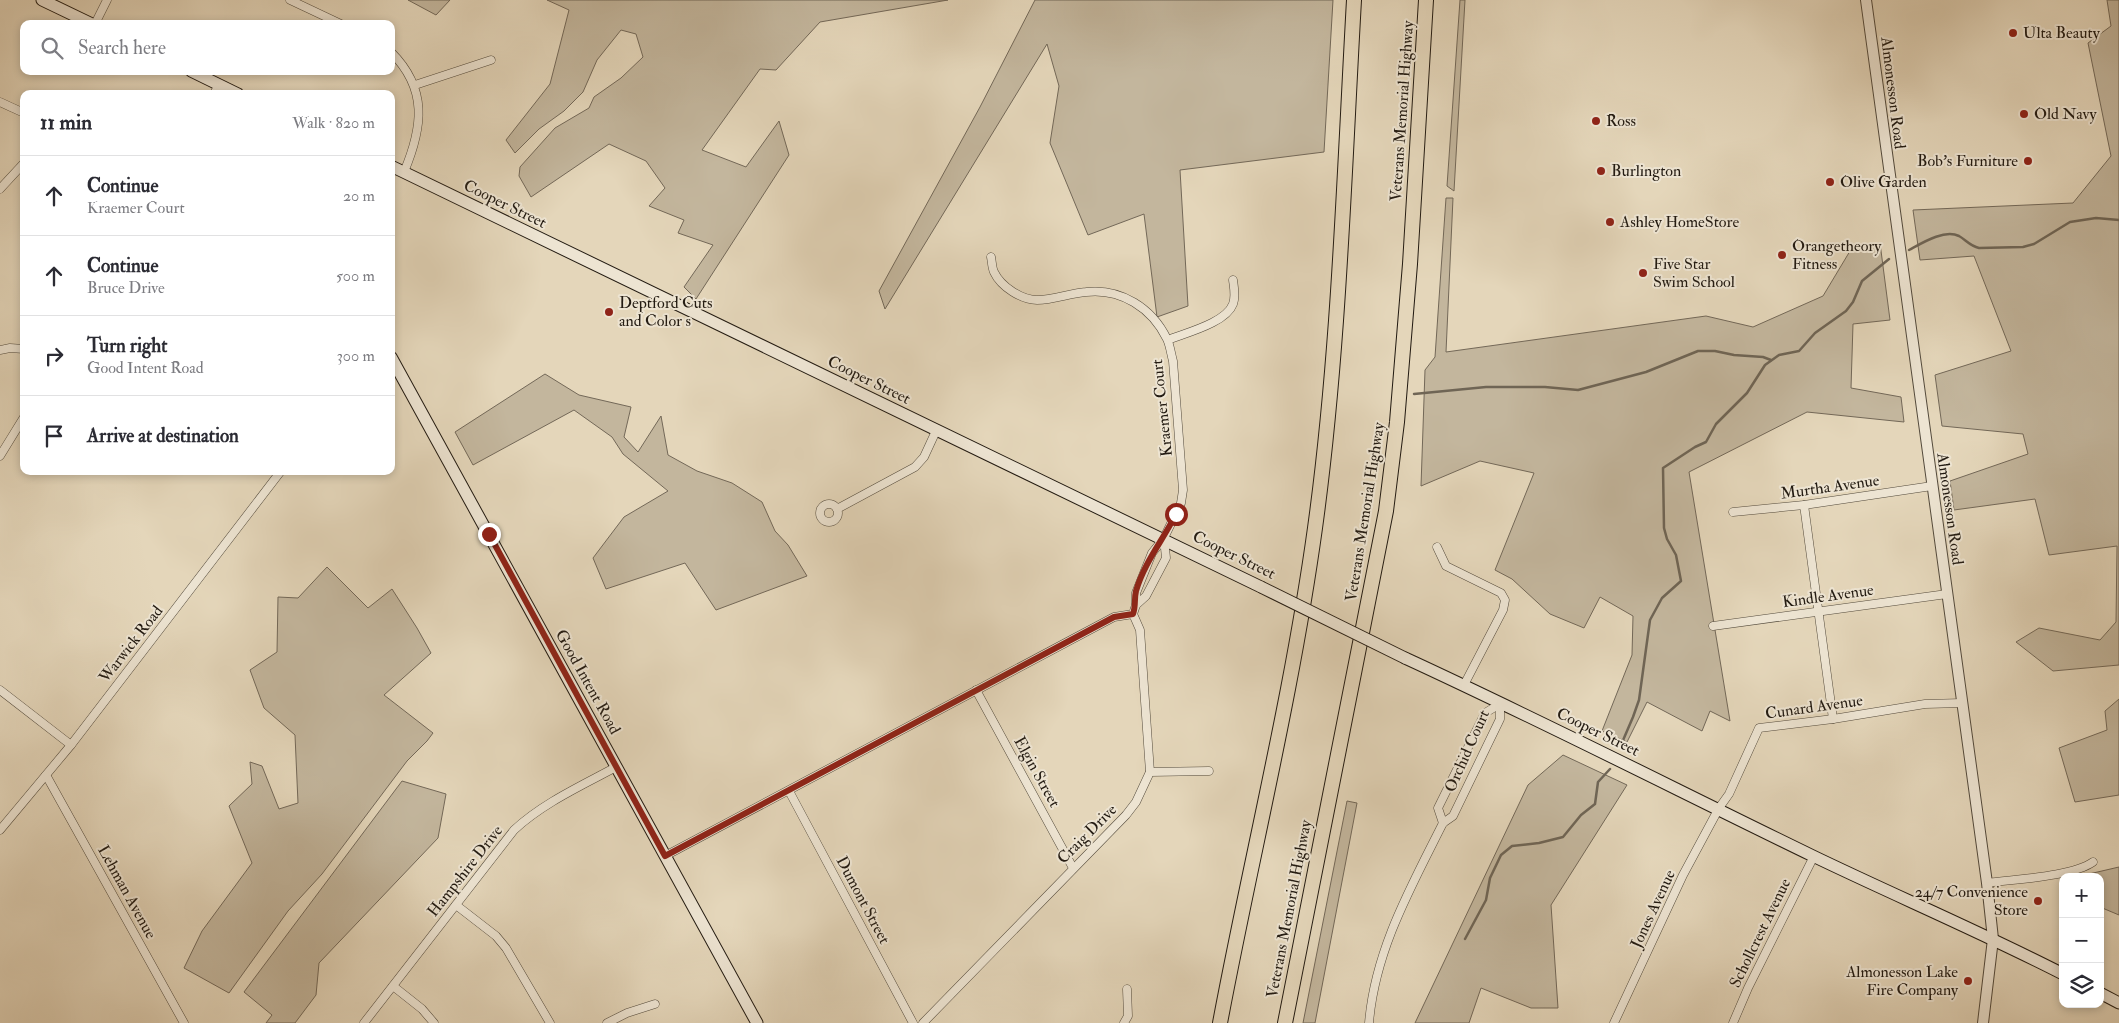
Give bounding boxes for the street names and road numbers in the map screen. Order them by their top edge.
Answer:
street label: Veterans Memorial Highway [1386,19,1418,202]
street label: Almonesson Road [1876,35,1910,150]
street label: Cooper Street [460,175,550,234]
street label: Cooper Street [824,351,914,410]
street label: Kraemer Court [1147,358,1177,458]
street label: Veterans Memorial Highway [1341,420,1389,603]
street label: Almonesson Road [1932,451,1968,566]
street label: Murtha Avenue [1779,470,1881,504]
street label: Cooper Street [1189,526,1279,585]
street label: Kindle Avenue [1781,580,1875,612]
street label: Warwick Road [94,601,167,687]
street label: Good Intent Road [551,626,625,738]
street label: Cunard Avenue [1764,690,1864,724]
street label: Cooper Street [1553,703,1643,762]
street label: Orchid Court [1440,707,1494,795]
street label: Elgin Street [1009,733,1065,811]
street label: Craig Drive [1053,800,1121,868]
street label: Veterans Memorial Highway [1262,817,1316,1000]
street label: Hampshire Drive [423,821,508,921]
street label: Lehman Avenue [93,842,161,942]
street label: Dumont Street [831,853,895,947]
street label: Jones Avenue [1626,866,1681,953]
street label: Schollcrest Avenue [1725,875,1795,991]

